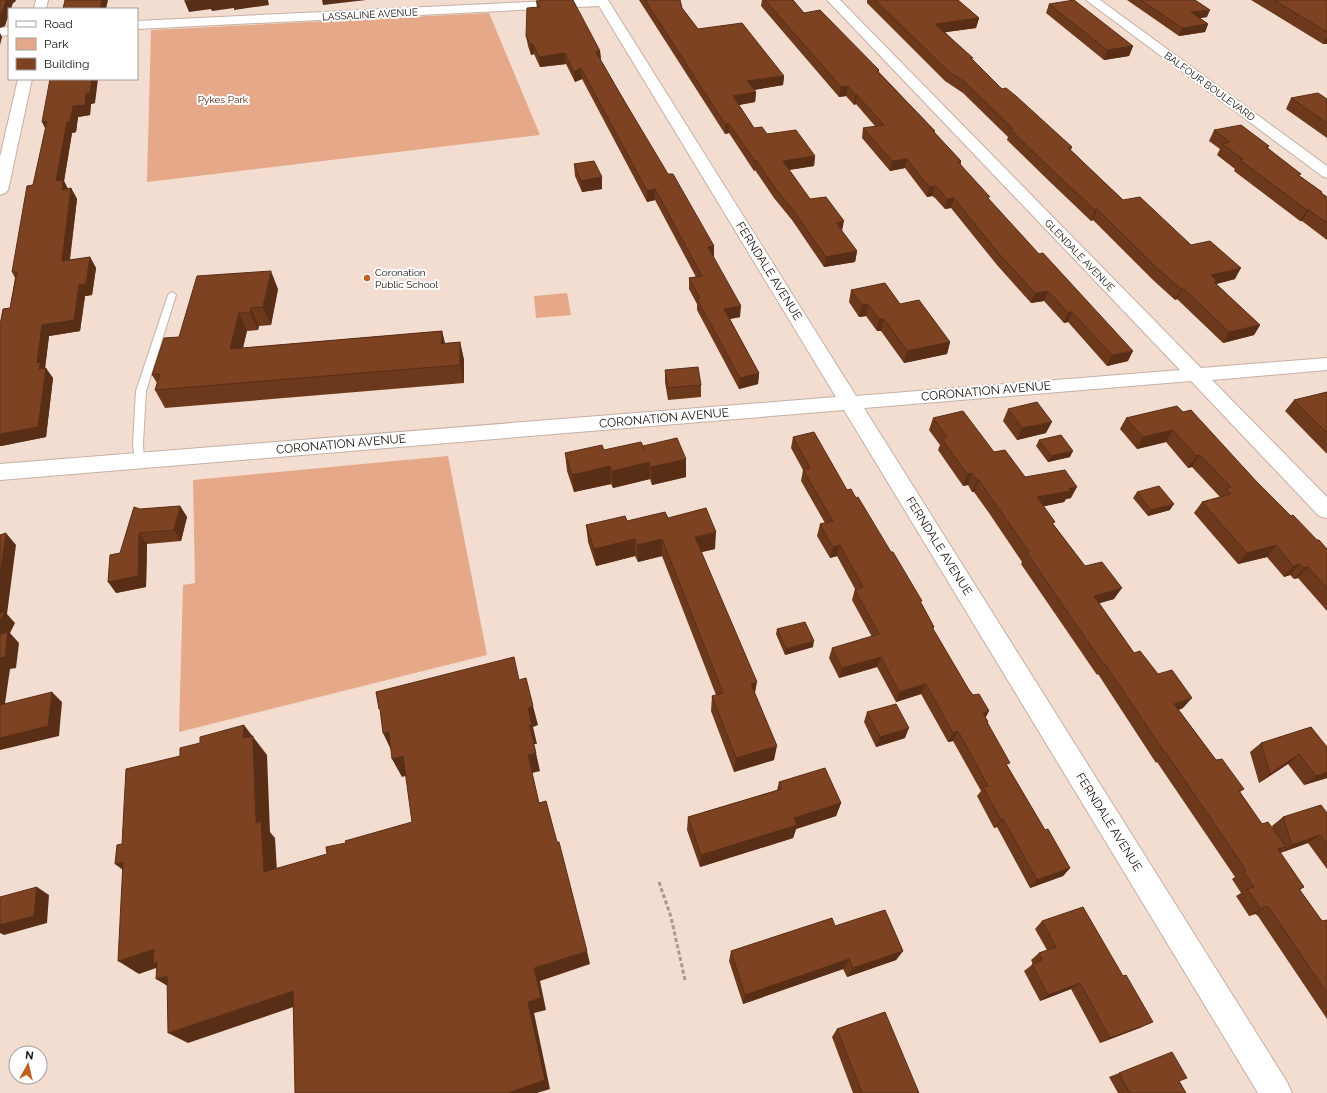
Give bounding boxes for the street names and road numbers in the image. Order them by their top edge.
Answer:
street label: LASSALINE AVENUE [322,6,418,23]
street label: BALFOUR BOULEVARD [1162,50,1257,123]
street label: GLENDALE AVENUE [1043,217,1117,293]
street label: FERNDALE AVENUE [733,219,805,323]
street label: CORONATION AVENUE [920,378,1052,404]
street label: CORONATION AVENUE [598,405,730,431]
street label: CORONATION AVENUE [275,431,407,457]
street label: FERNDALE AVENUE [903,494,975,598]
street label: FERNDALE AVENUE [1073,770,1145,874]

